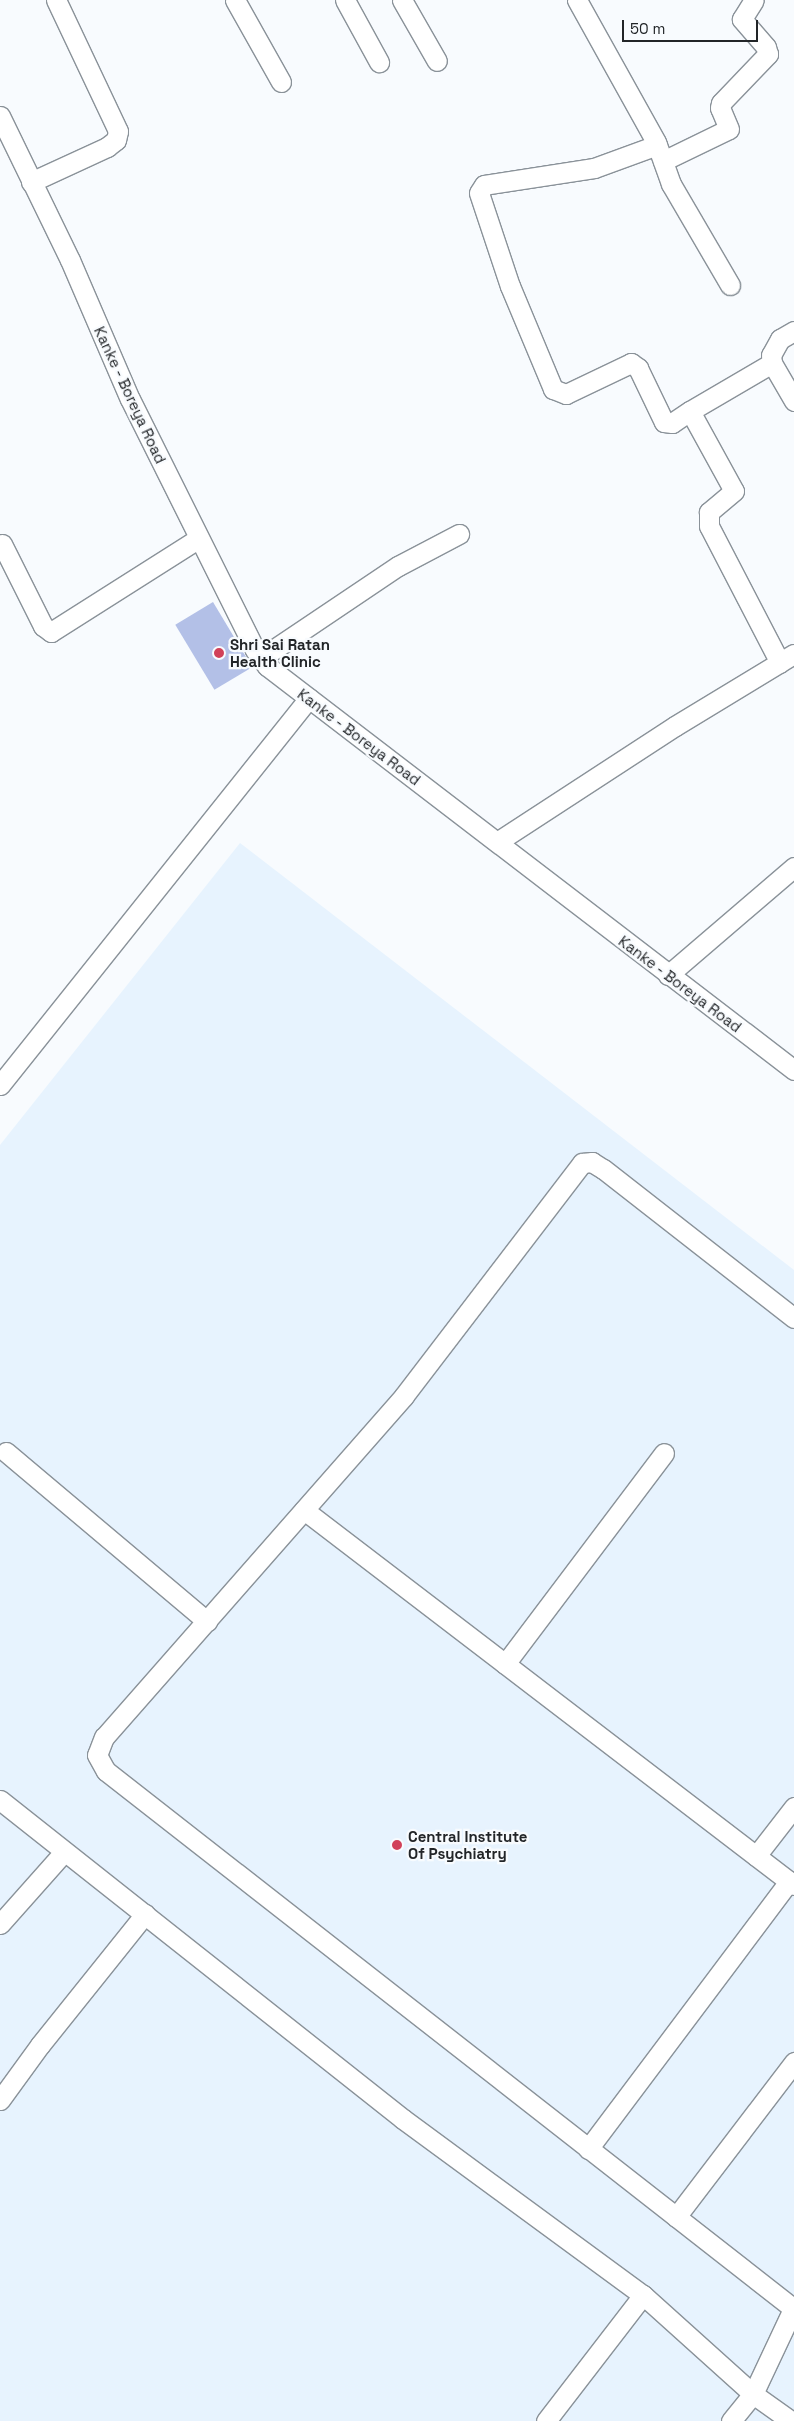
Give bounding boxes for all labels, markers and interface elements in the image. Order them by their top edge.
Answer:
scale bar [624,10,760,42]
text: 50 m [630,19,665,38]
street label: Kanke - Boreya Road [90,323,170,467]
place label: Shri Sai Ratan Health Clinic [230,635,330,670]
marker: Shri Sai Ratan Health Clinic [212,646,226,660]
street label: Kanke - Boreya Road [294,685,424,789]
street label: Kanke - Boreya Road [615,932,745,1036]
place label: Central Institute Of Psychiatry [408,1827,527,1862]
marker: Central Institute Of Psychiatry [390,1838,404,1852]

